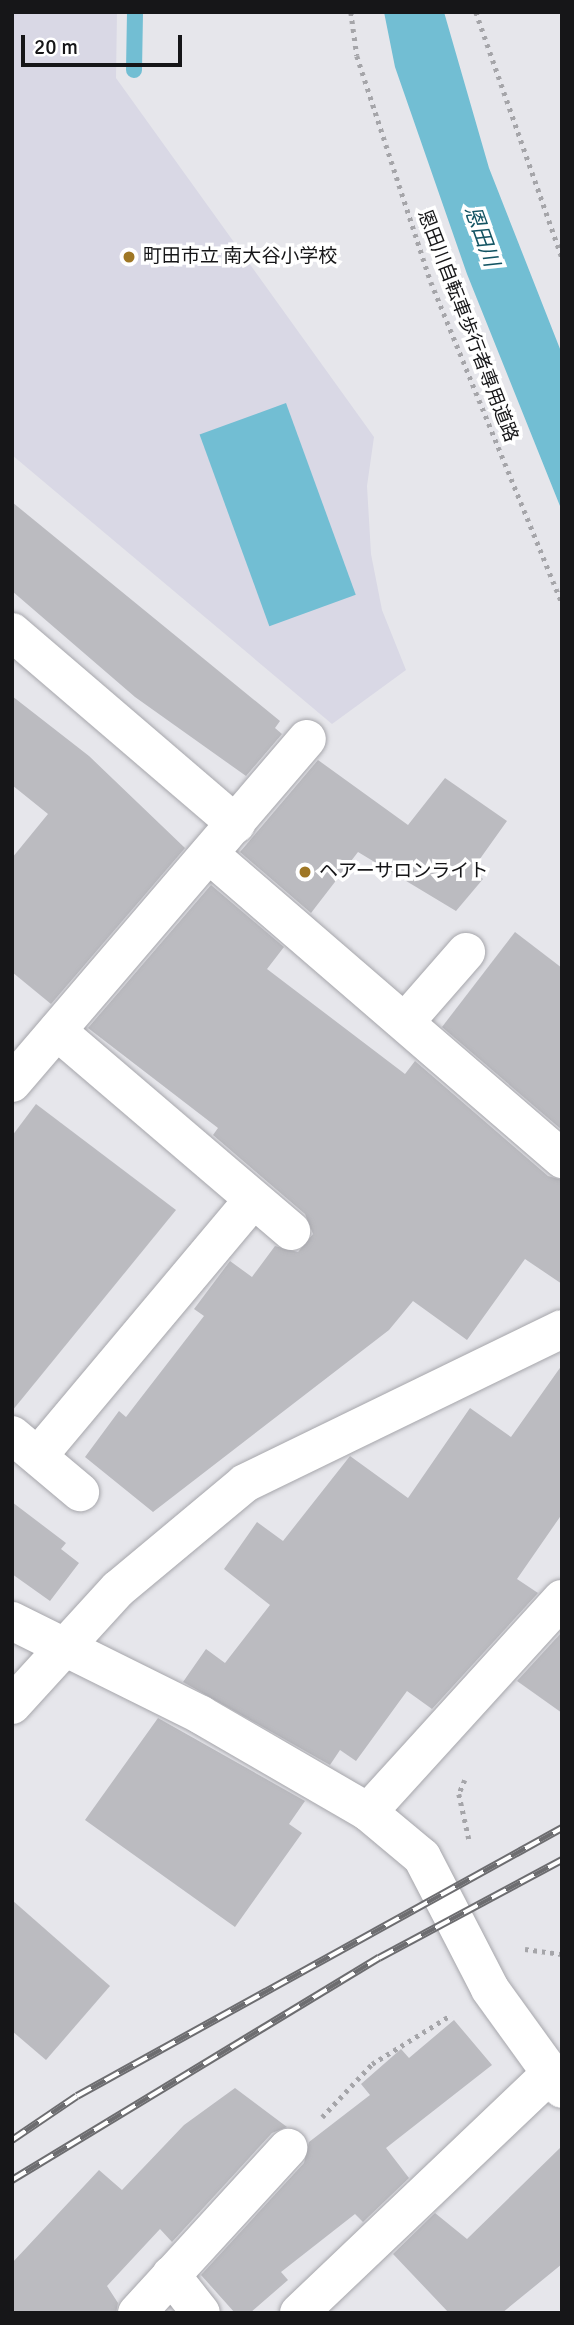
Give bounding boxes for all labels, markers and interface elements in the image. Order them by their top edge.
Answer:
scale bar [24,21,186,65]
text: 20 m [34,34,78,60]
water label: 恩田川 [459,202,505,270]
street label: 恩田川自転車歩行者専用道路 [412,207,522,445]
place label: 町田市立 南大谷小学校 [143,246,337,268]
marker: 町田市立 南大谷小学校 [121,249,137,265]
place label: ヘアーサロンライト [319,861,489,883]
marker: ヘアーサロンライト [297,864,313,880]

